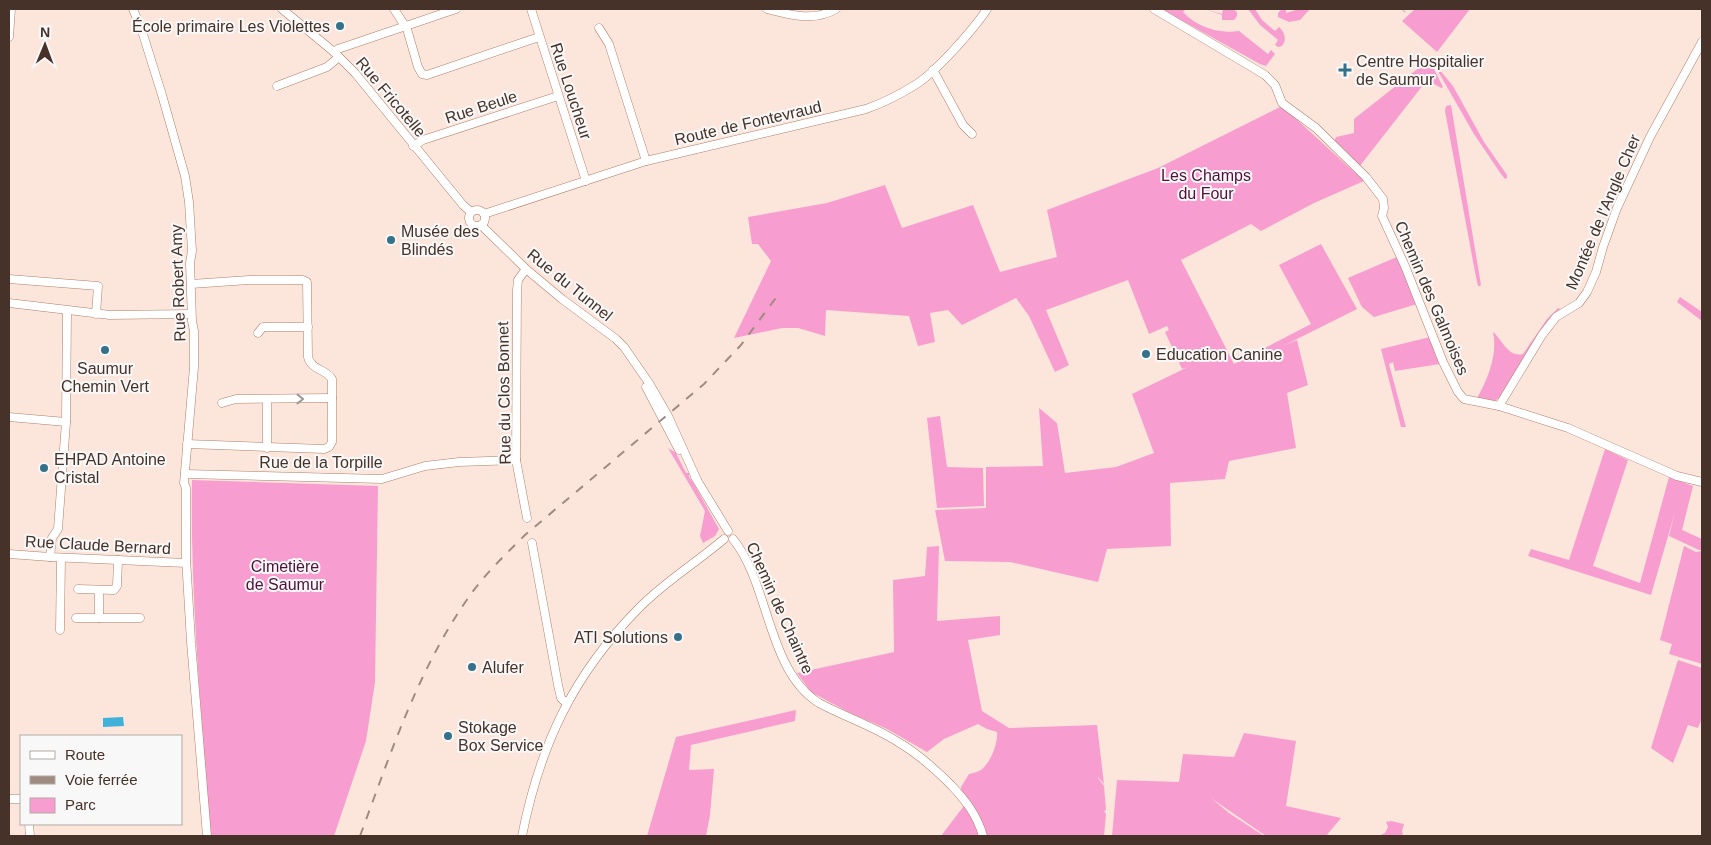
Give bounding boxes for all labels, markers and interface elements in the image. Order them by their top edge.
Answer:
place label: École primaire Les Violettes [132,17,330,35]
north arrow [20,20,70,70]
marker: École primaire Les Violettes [334,20,346,32]
text: N [40,24,50,40]
street label: Rue Loucheur [547,41,595,142]
place label: Centre Hospitalier de Saumur [1356,53,1485,88]
street label: Rue Fricotelle [353,54,429,140]
marker: Centre Hospitalier de Saumur [1338,63,1352,77]
street label: Rue Beule [443,87,519,127]
street label: Route de Fontevraud [673,98,823,148]
street label: Montée de l'Angle Cher [1563,131,1644,292]
park label: Les Champs du Four [1161,167,1251,202]
street label: Chemin des Galmoises [1392,219,1472,377]
place label: Musée des Blindés [401,223,479,258]
street label: Rue Robert Amy [167,224,189,342]
marker: Musée des Blindés [385,234,397,246]
street label: Rue du Tunnel [524,246,616,324]
street label: Rue du Clos Bonnet [494,321,514,465]
marker: Saumur Chemin Vert [99,344,111,356]
place label: Education Canine [1156,346,1282,363]
marker: Education Canine [1140,348,1152,360]
place label: Saumur Chemin Vert [61,360,150,395]
one-way arrow [296,394,304,404]
place label: EHPAD Antoine Cristal [54,451,166,486]
street label: Rue de la Torpille [259,454,383,471]
marker: EHPAD Antoine Cristal [38,462,50,474]
street label: Rue Claude Bernard [25,533,171,557]
street label: Chemin de Chaintre [743,540,817,677]
park label: Cimetière de Saumur [246,558,325,593]
place label: ATI Solutions [574,629,668,646]
marker: ATI Solutions [672,631,684,643]
place label: Alufer [482,659,524,676]
marker: Alufer [466,661,478,673]
place label: Stokage Box Service [458,719,543,754]
marker: Stokage Box Service [442,730,454,742]
legend [20,735,182,825]
text: Route [65,746,105,763]
text: Voie ferrée [65,771,138,788]
text: Parc [65,796,96,813]

